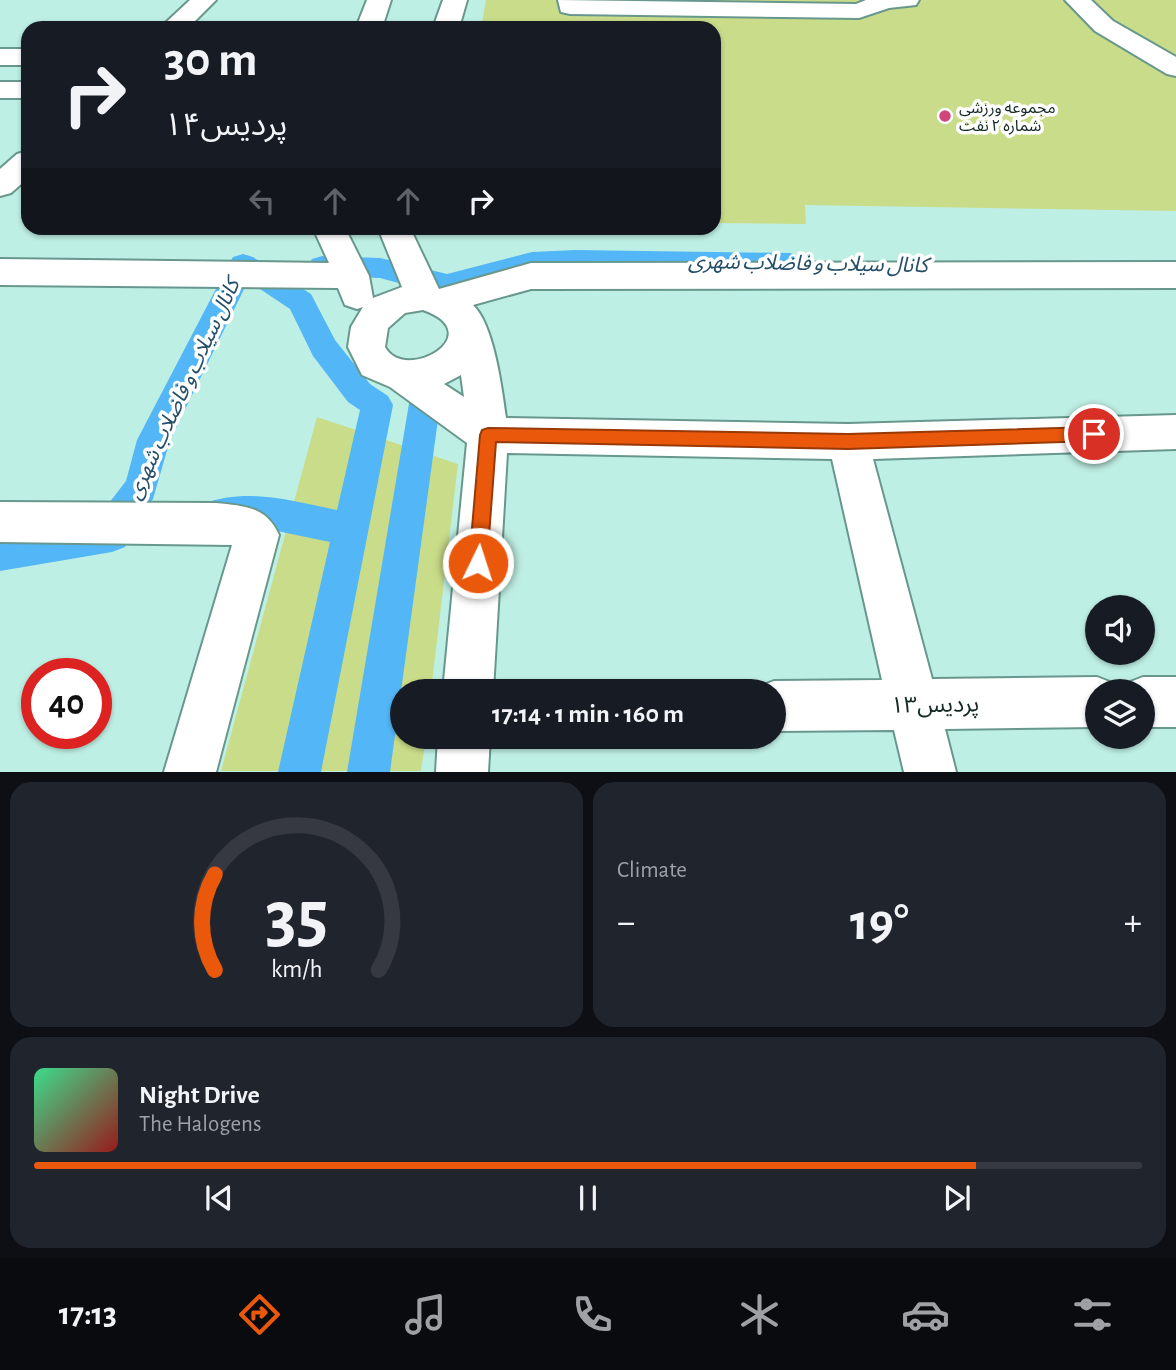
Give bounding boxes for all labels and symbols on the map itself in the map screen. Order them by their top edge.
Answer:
place label: مجموعه ورزشی شماره ۲ نفت [959,100,1056,135]
marker: مجموعه ورزشی شماره ۲ نفت [937,108,953,124]
water label: کانال سیلاب و فاضلاب شهری [688,251,932,277]
water label: کانال سیلاب و فاضلاب شهری [123,272,246,503]
pin [1064,404,1124,464]
position arrow [441,526,515,600]
speed limit sign: 40 [21,658,112,749]
street label: پردیس۱۳ [891,693,980,720]

